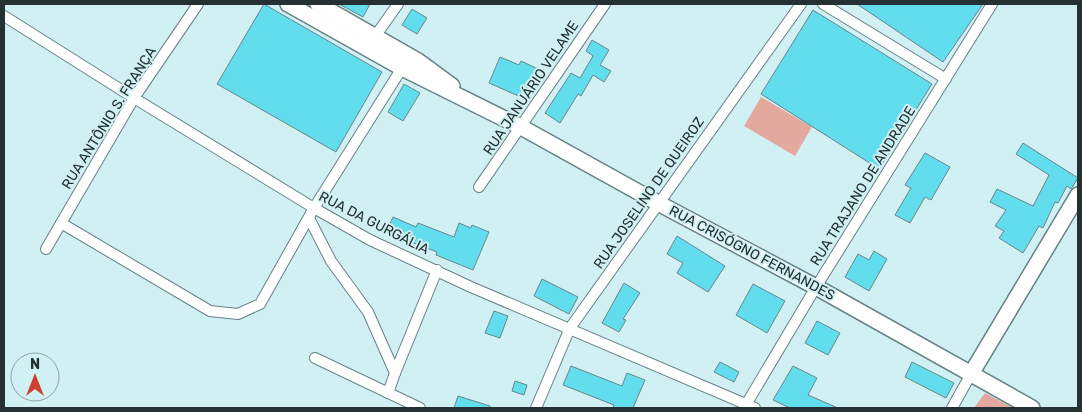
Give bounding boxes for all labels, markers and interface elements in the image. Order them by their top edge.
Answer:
street label: RUA JANUÁRIO VELAME [479,17,582,158]
street label: RUA ANTÔNIO S. FRANÇA [57,43,160,192]
street label: RUA TRAJANO DE ANDRADE [807,103,919,269]
street label: RUA JOSELINO DE QUEIROZ [590,114,708,272]
street label: RUA DA GURGÁLIA [316,187,433,258]
street label: RUA CRISÓGNO FERNANDES [666,201,839,304]
north arrow [10,352,60,402]
text: N [30,356,40,373]

